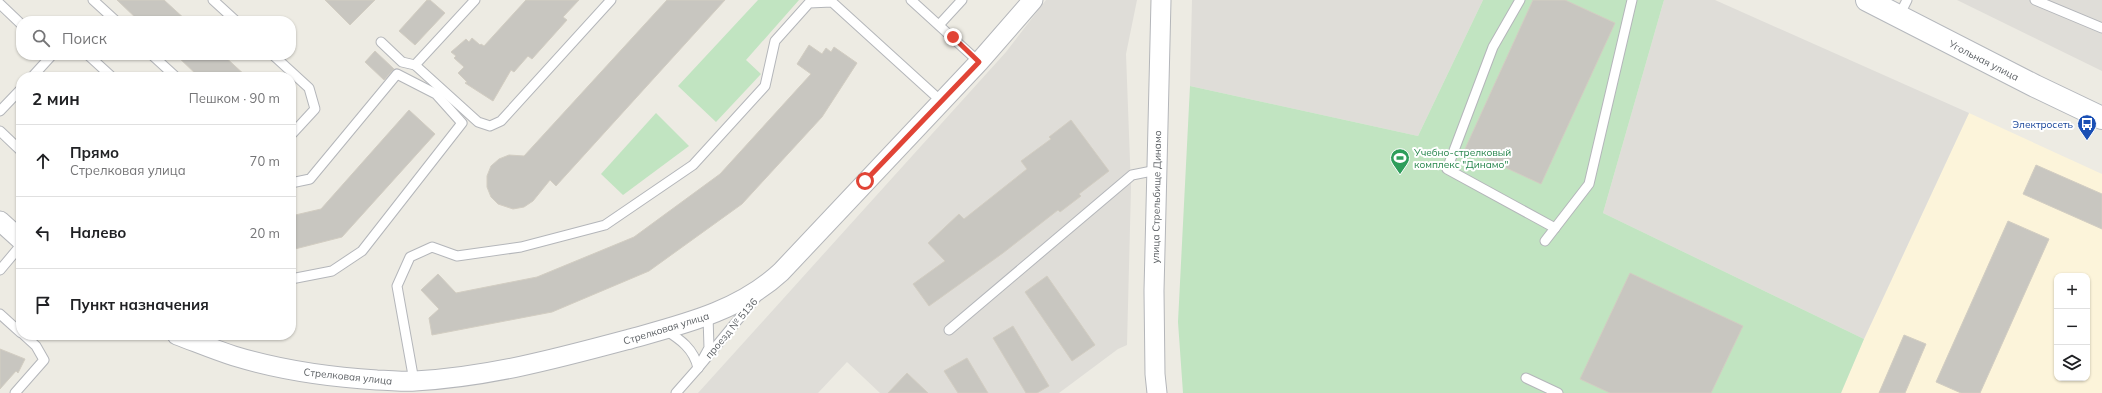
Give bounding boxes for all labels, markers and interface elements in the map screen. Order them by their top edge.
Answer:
search box [16,16,296,60]
icon: search [30,27,52,49]
route end [944,28,962,46]
text: Поиск [62,29,107,48]
street label: Угольная улица [1946,37,2021,84]
text: 2 мин [32,88,80,109]
text: Пешком · 90 m [189,90,280,106]
bus stop icon: Электросеть [2076,113,2098,141]
place label: Электросеть [2012,118,2074,131]
street label: улица Стрельбище Динамо [1149,130,1164,264]
text: Прямо [70,143,119,162]
place label: Учебно-стрелковый комплекс "Динамо" [1413,146,1511,171]
sports icon: Учебно-стрелковый комплекс "Динамо" [1389,147,1411,175]
icon: ahead [32,150,54,172]
text: 70 m [250,153,280,169]
text: Стрелковая улица [70,162,186,178]
route start [856,172,874,190]
icon: left [32,222,54,244]
text: Налево [70,223,126,242]
text: 20 m [250,225,280,241]
map controls [2054,273,2090,381]
button: + [2054,273,2090,309]
icon: arrive [32,294,54,316]
text: Пункт назначения [70,295,209,314]
street label: проезд № 5136 [702,296,760,361]
street label: Стрелковая улица [622,309,711,348]
button: − [2054,309,2090,345]
button: layers [2054,345,2090,381]
street label: Стрелковая улица [303,365,393,388]

